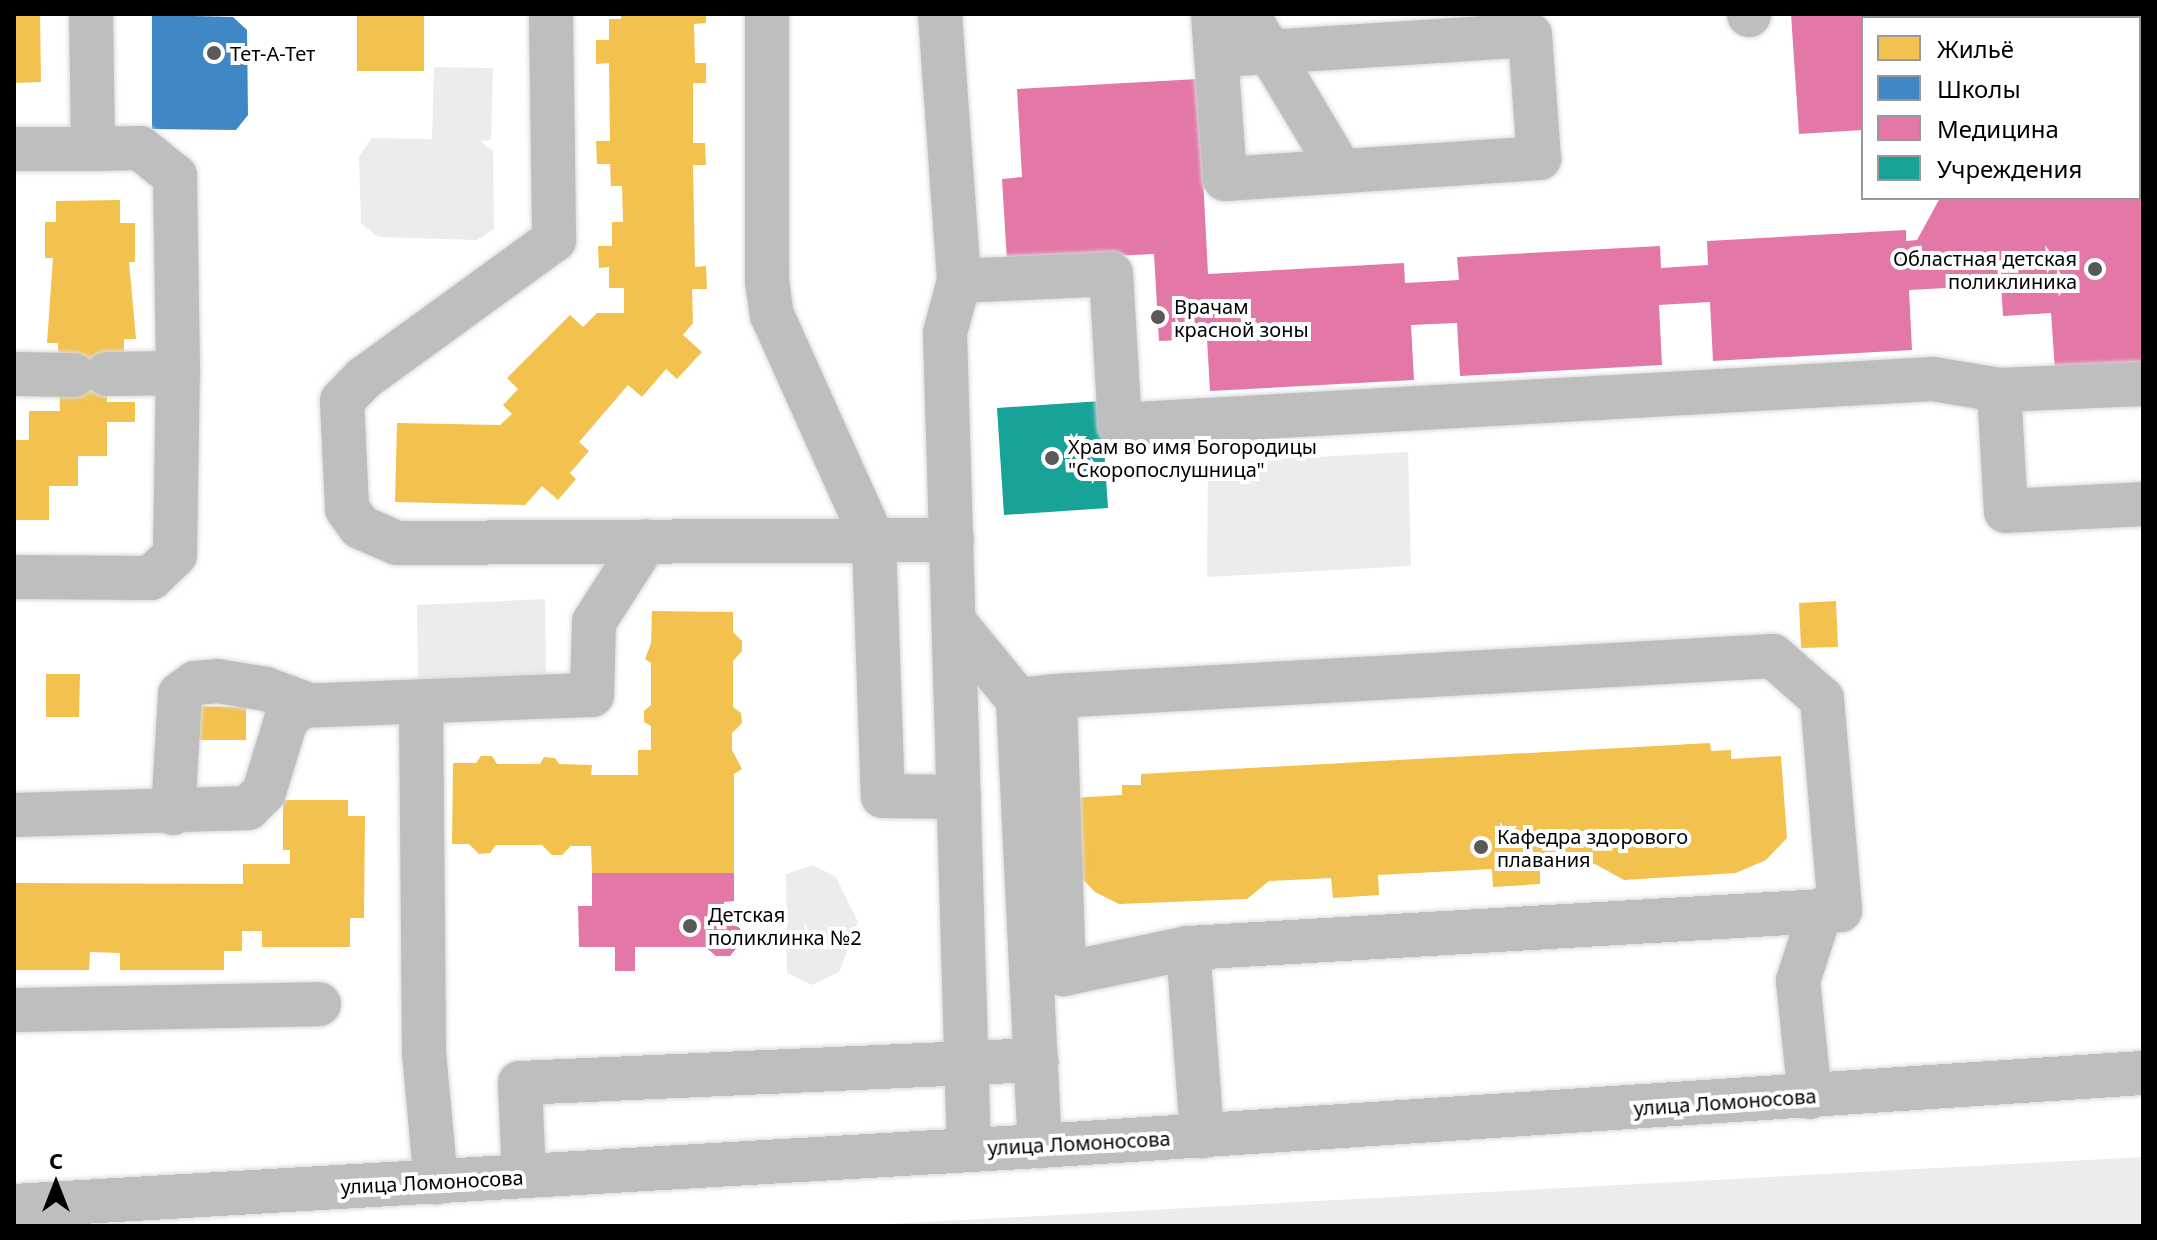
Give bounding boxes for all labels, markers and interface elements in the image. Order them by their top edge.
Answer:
legend [1861,16,2141,200]
text: Жильё [1937,32,2014,65]
place label: Тет-А-Тет [230,41,315,65]
marker: Тет-А-Тет [205,44,223,62]
text: Школы [1937,72,2021,105]
text: Медицина [1937,112,2059,145]
text: Учреждения [1937,152,2082,185]
place label: Областная детская поликлиника [1893,246,2077,293]
marker: Областная детская поликлиника [2084,258,2106,280]
place label: Врачам красной зоны [1174,294,1309,341]
marker: Врачам красной зоны [1149,308,1167,326]
place label: Храм во имя Богородицы "Скоропослушница" [1068,434,1317,481]
marker: Храм во имя Богородицы "Скоропослушница" [1043,449,1061,467]
place label: Кафедра здорового плавания [1497,824,1688,871]
marker: Кафедра здорового плавания [1472,838,1490,856]
place label: Детская поликлинка №2 [708,902,862,949]
marker: Детская поликлинка №2 [679,915,701,937]
street label: улица Ломоносова [1633,1084,1817,1120]
street label: улица Ломоносова [987,1126,1171,1160]
north arrow [16,1144,96,1224]
text: С [49,1145,63,1175]
street label: улица Ломоносова [340,1165,524,1199]

